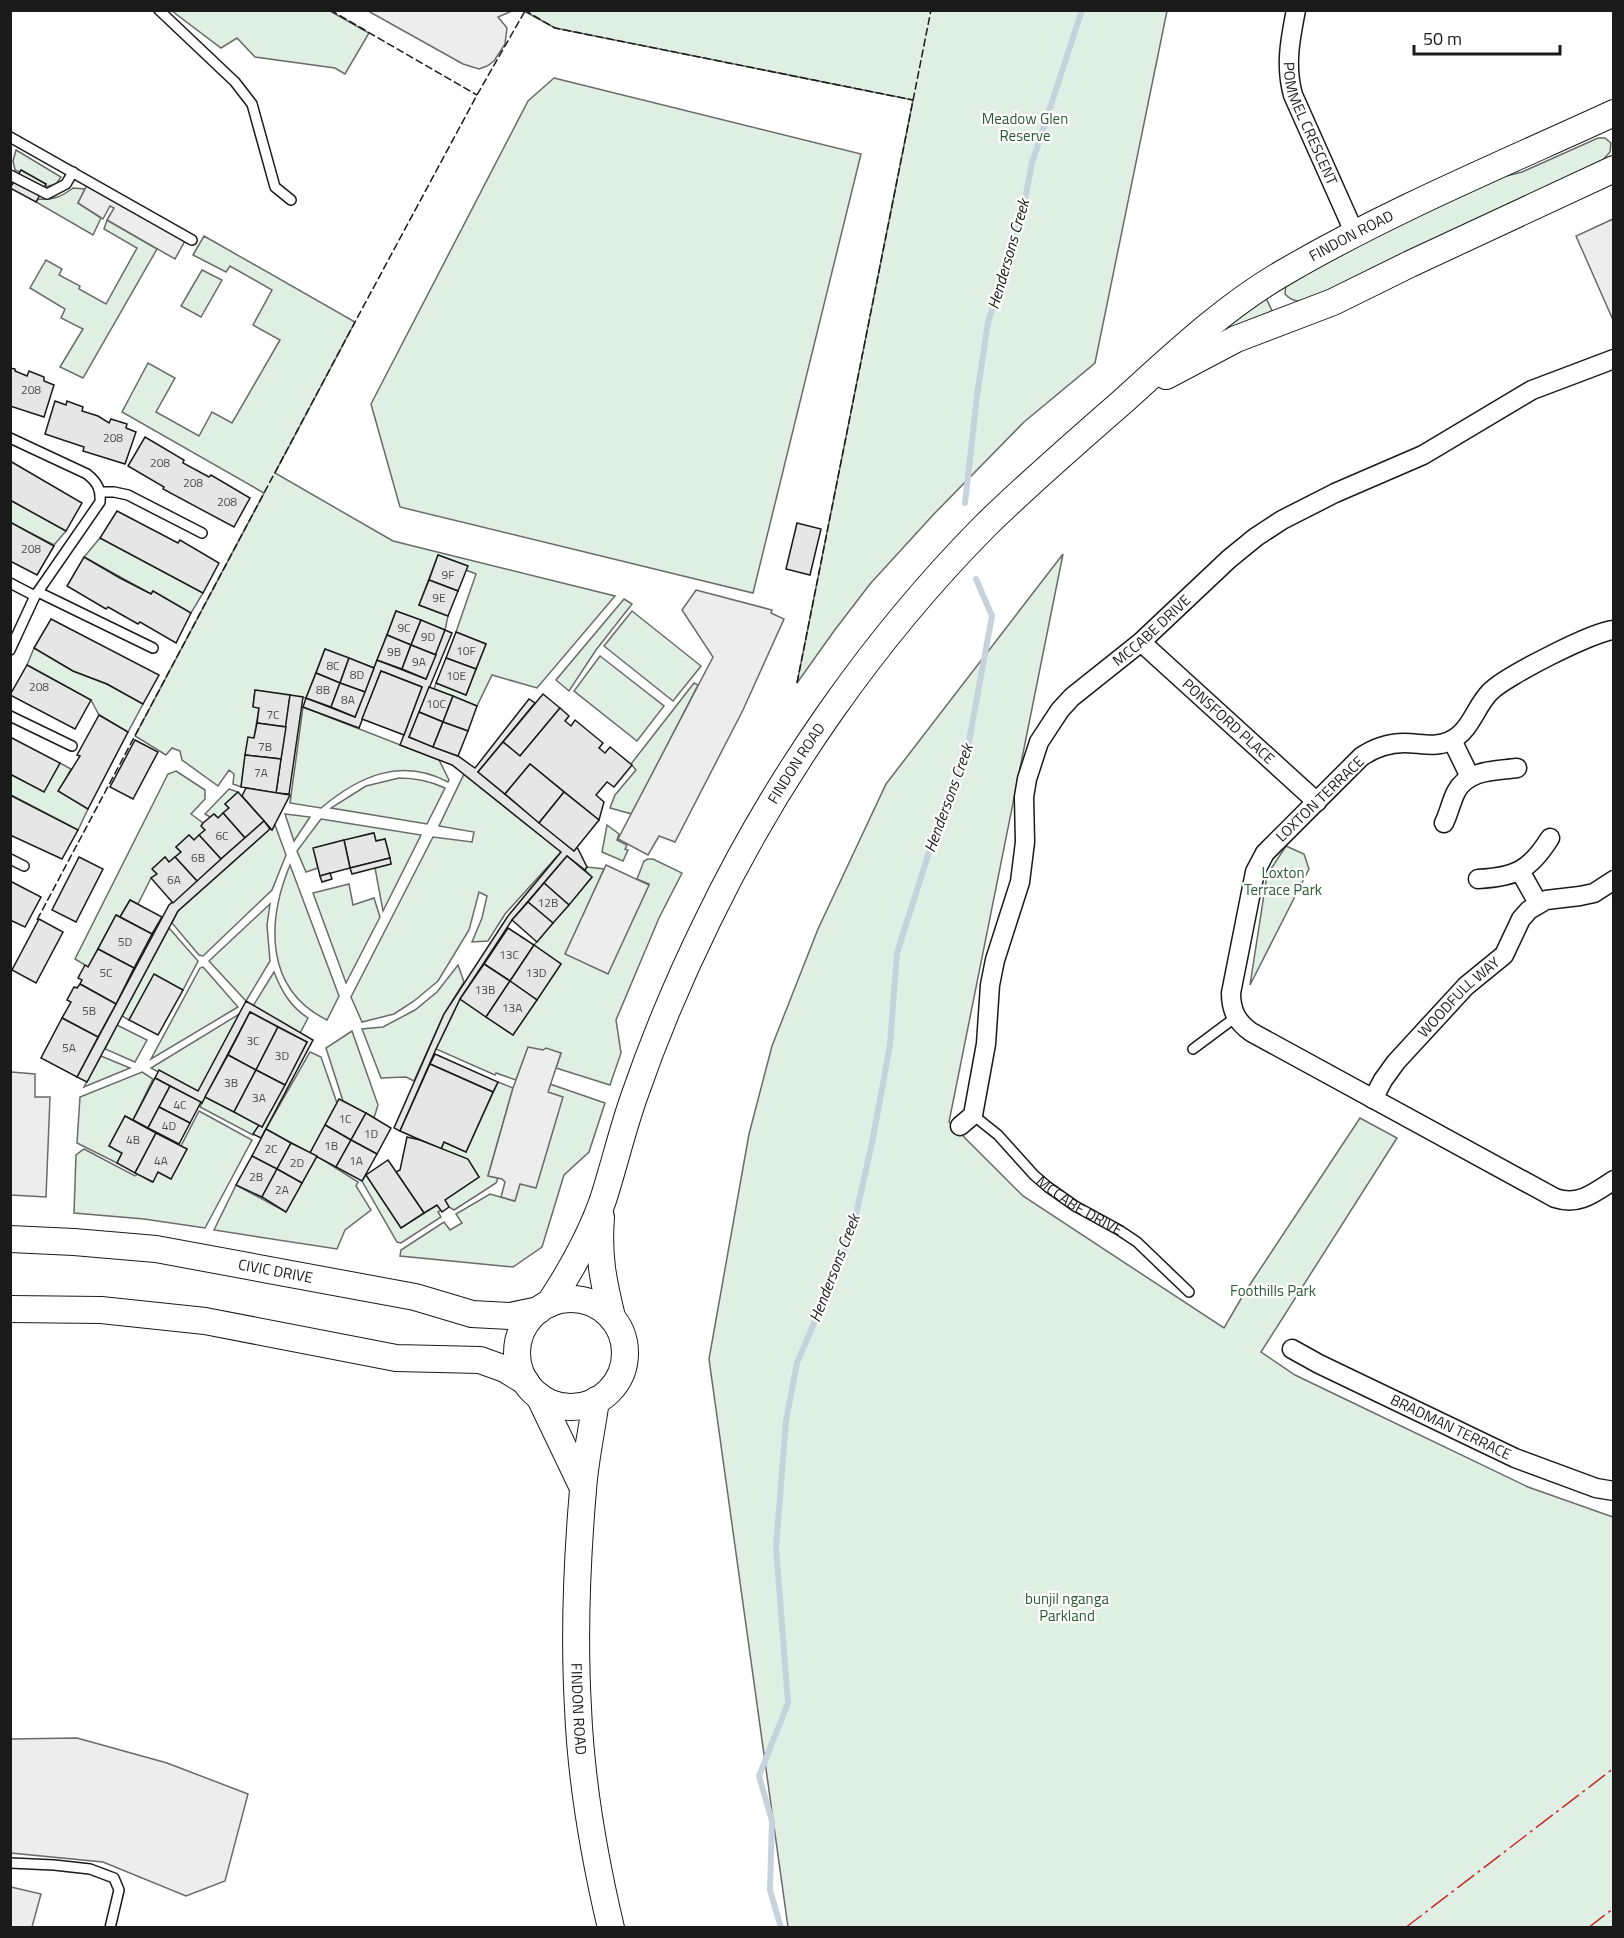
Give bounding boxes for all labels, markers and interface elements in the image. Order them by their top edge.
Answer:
scale bar [1414,18,1560,56]
text: 50 m [1423,25,1462,52]
street label: POMMEL CRESCENT [1278,62,1344,189]
park label: Meadow Glen Reserve [982,107,1068,147]
water label: Hendersons Creek [981,194,1036,312]
street label: FINDON ROAD [1305,204,1397,267]
house number: 208 [21,380,41,399]
house number: 208 [103,428,123,447]
house number: 208 [150,453,170,472]
house number: 208 [183,473,203,492]
house number: 208 [217,492,237,511]
house number: 208 [21,539,41,558]
house number: 9F [441,565,455,584]
house number: 9E [432,588,446,607]
street label: MCCABE DRIVE [1107,589,1196,672]
house number: 9C [397,618,411,637]
house number: 9D [421,627,435,646]
house number: 10F [456,641,476,660]
house number: 9B [387,642,401,661]
house number: 9A [412,652,426,671]
house number: 8C [326,656,340,675]
house number: 8D [350,665,364,684]
house number: 10E [446,666,466,685]
street label: PONSFORD PLACE [1177,673,1280,769]
house number: 208 [29,677,49,696]
house number: 8B [316,680,330,699]
house number: 8A [341,690,355,709]
house number: 10C [426,694,446,713]
house number: 7C [266,705,280,724]
street label: FINDON ROAD [761,718,831,808]
house number: 7B [258,737,272,756]
water label: Hendersons Creek [917,739,979,856]
street label: LOXTON TERRACE [1270,750,1369,847]
house number: 7A [254,763,268,782]
house number: 6C [215,826,229,845]
house number: 6B [191,848,205,867]
park label: Loxton Terrace Park [1244,861,1322,901]
house number: 6A [167,870,181,889]
house number: 12B [538,893,558,912]
house number: 5D [118,932,132,951]
house number: 13C [499,945,519,964]
street label: WOODFULL WAY [1412,951,1504,1042]
house number: 5C [99,963,113,982]
house number: 13D [525,963,547,982]
house number: 13B [475,980,495,999]
house number: 13A [502,998,522,1017]
house number: 5B [82,1001,96,1020]
house number: 3C [246,1031,260,1050]
house number: 5A [62,1038,76,1057]
house number: 3D [275,1046,289,1065]
house number: 3B [224,1073,238,1092]
house number: 3A [252,1088,266,1107]
house number: 4C [173,1095,187,1114]
house number: 1C [338,1109,352,1128]
house number: 4D [162,1116,176,1135]
house number: 1D [364,1124,378,1143]
house number: 4B [126,1130,140,1149]
house number: 1B [324,1136,338,1155]
house number: 2C [264,1139,278,1158]
house number: 4A [154,1151,168,1170]
house number: 1A [349,1151,363,1170]
house number: 2D [290,1153,304,1172]
house number: 2B [249,1167,263,1186]
street label: MCCABE DRIVE [1031,1170,1127,1241]
house number: 2A [275,1180,289,1199]
water label: Hendersons Creek [802,1209,866,1325]
street label: CIVIC DRIVE [236,1252,315,1289]
park label: Foothills Park [1230,1279,1316,1302]
street label: BRADMAN TERRACE [1387,1388,1515,1466]
park label: bunjil nganga Parkland [1025,1587,1109,1627]
street label: FINDON ROAD [565,1663,593,1756]

